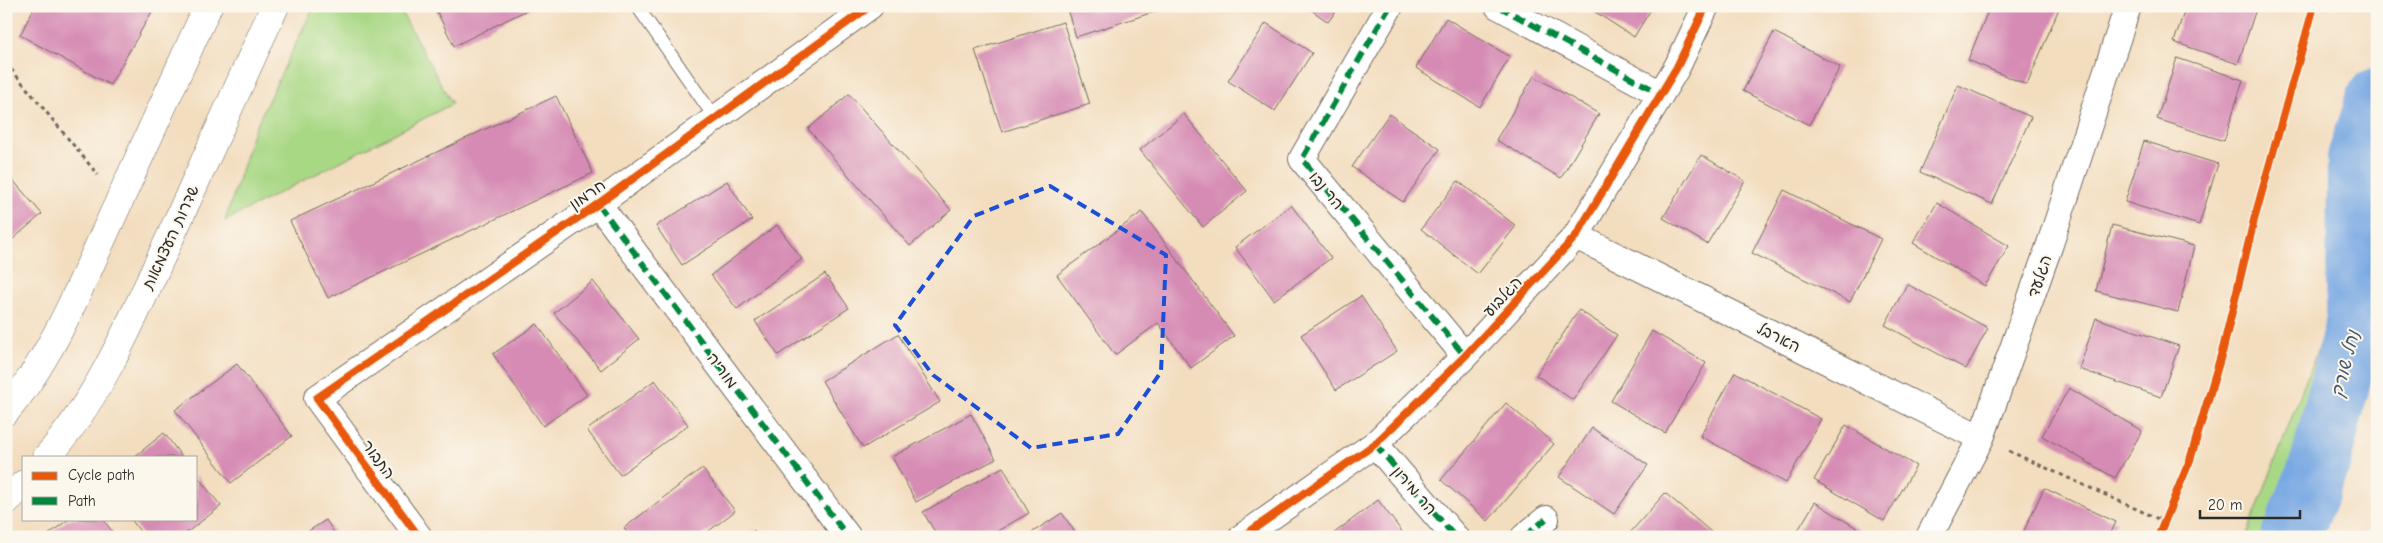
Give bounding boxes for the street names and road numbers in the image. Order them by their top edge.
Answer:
street label: הר נבו [1305,168,1347,213]
street label: חרמון [566,176,610,214]
street label: שדרות העצמאות [139,182,203,293]
street label: הגלעד [2024,253,2056,300]
street label: הגלבוע [1480,273,1526,320]
street label: הארבל [1754,319,1803,356]
street label: מוריה [703,349,741,392]
street label: התבור [358,437,398,483]
street label: הר מירון [1388,463,1440,519]

